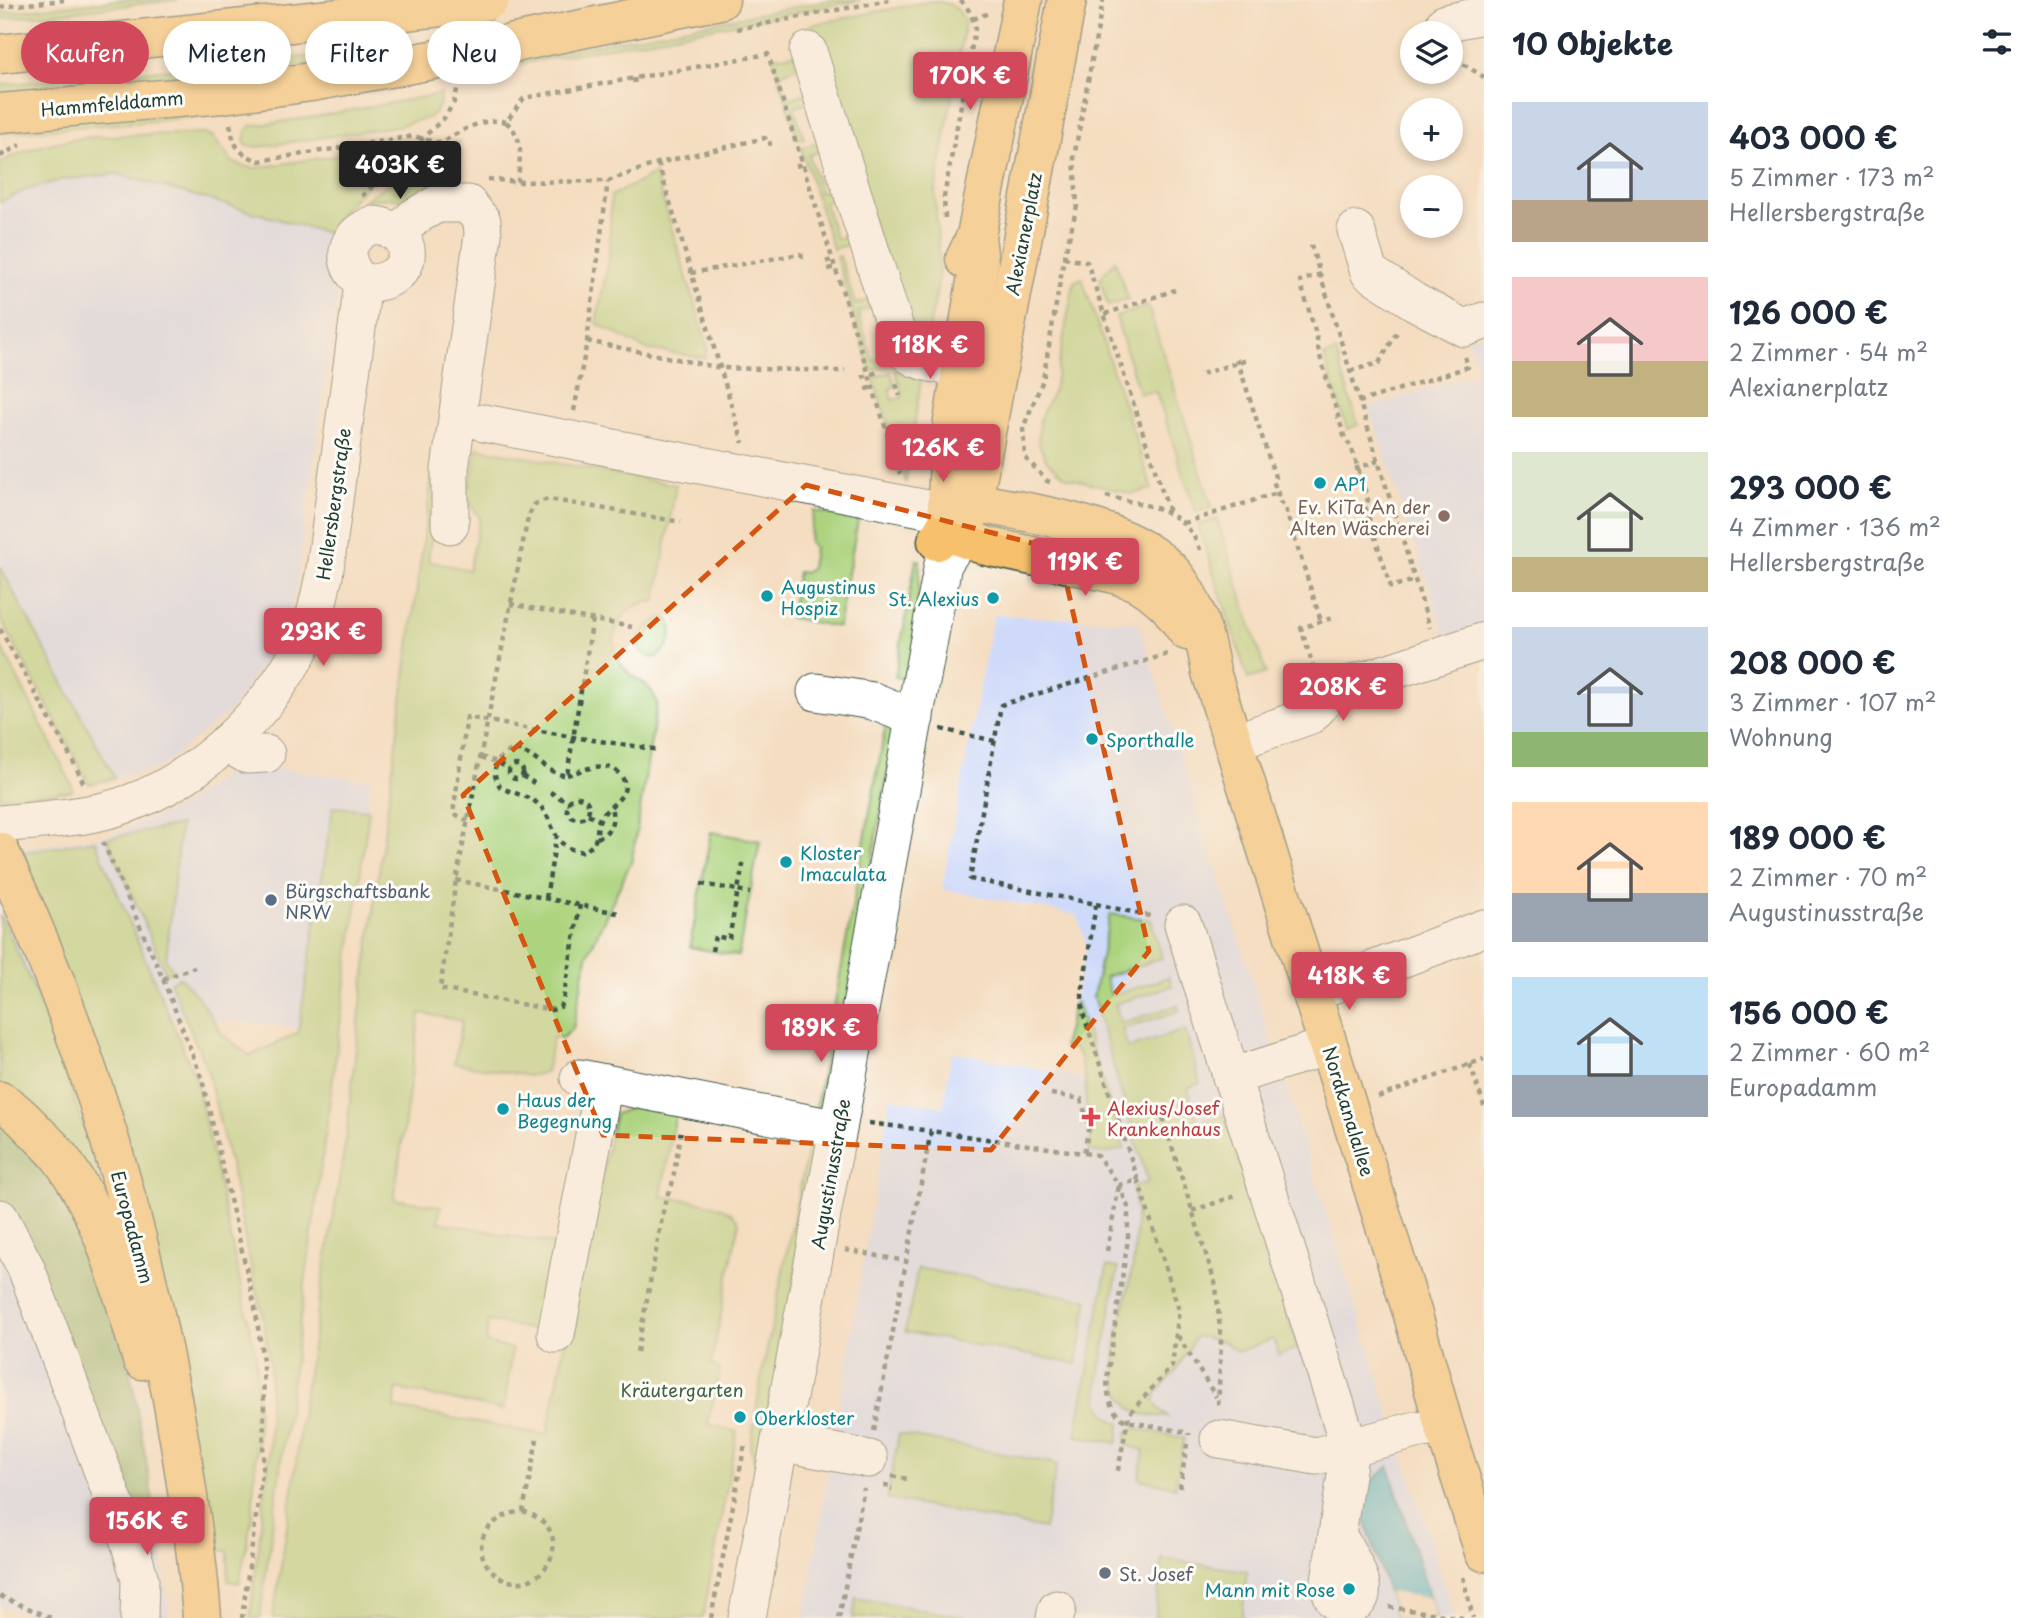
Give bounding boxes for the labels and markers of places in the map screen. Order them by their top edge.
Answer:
pin: 170K € [913,52,1027,112]
pin: 403K € [343,142,457,201]
pin: 118K € [873,322,987,381]
pin: 126K € [886,424,1000,484]
place label: AP1 [1334,470,1366,497]
marker: AP1 [1312,475,1328,491]
place label: Ev. KiTa An der Alten Wäscherei [1290,493,1431,541]
marker: Ev. KiTa An der Alten Wäscherei [1436,508,1452,524]
pin: 119K € [1028,538,1142,598]
place label: Augustinus Hospiz [781,573,876,621]
place label: St. Alexius [888,585,979,612]
marker: Augustinus Hospiz [759,588,775,604]
marker: St. Alexius [985,590,1001,606]
pin: 293K € [266,608,380,668]
pin: 208K € [1286,664,1400,723]
place label: Sporthalle [1106,726,1195,753]
marker: Sporthalle [1084,731,1100,747]
place label: Kloster Imaculata [800,839,887,887]
marker: Kloster Imaculata [778,854,794,870]
place label: Bürgschaftsbank NRW [285,877,430,925]
marker: Bürgschaftsbank NRW [263,892,279,908]
pin: 418K € [1292,953,1406,1012]
pin: 189K € [764,1004,878,1064]
place label: Haus der Begegnung [517,1086,612,1134]
place label: Alexius/Josef Krankenhaus [1107,1094,1221,1142]
marker: Haus der Begegnung [495,1101,511,1117]
marker: Alexius/Josef Krankenhaus [1081,1107,1101,1127]
place label: Oberkloster [754,1404,855,1431]
marker: Oberkloster [732,1409,748,1425]
pin: 156K € [90,1498,204,1557]
place label: St. Josef [1119,1560,1194,1587]
marker: St. Josef [1097,1565,1113,1581]
place label: Mann mit Rose [1205,1576,1335,1603]
marker: Mann mit Rose [1341,1581,1357,1597]

